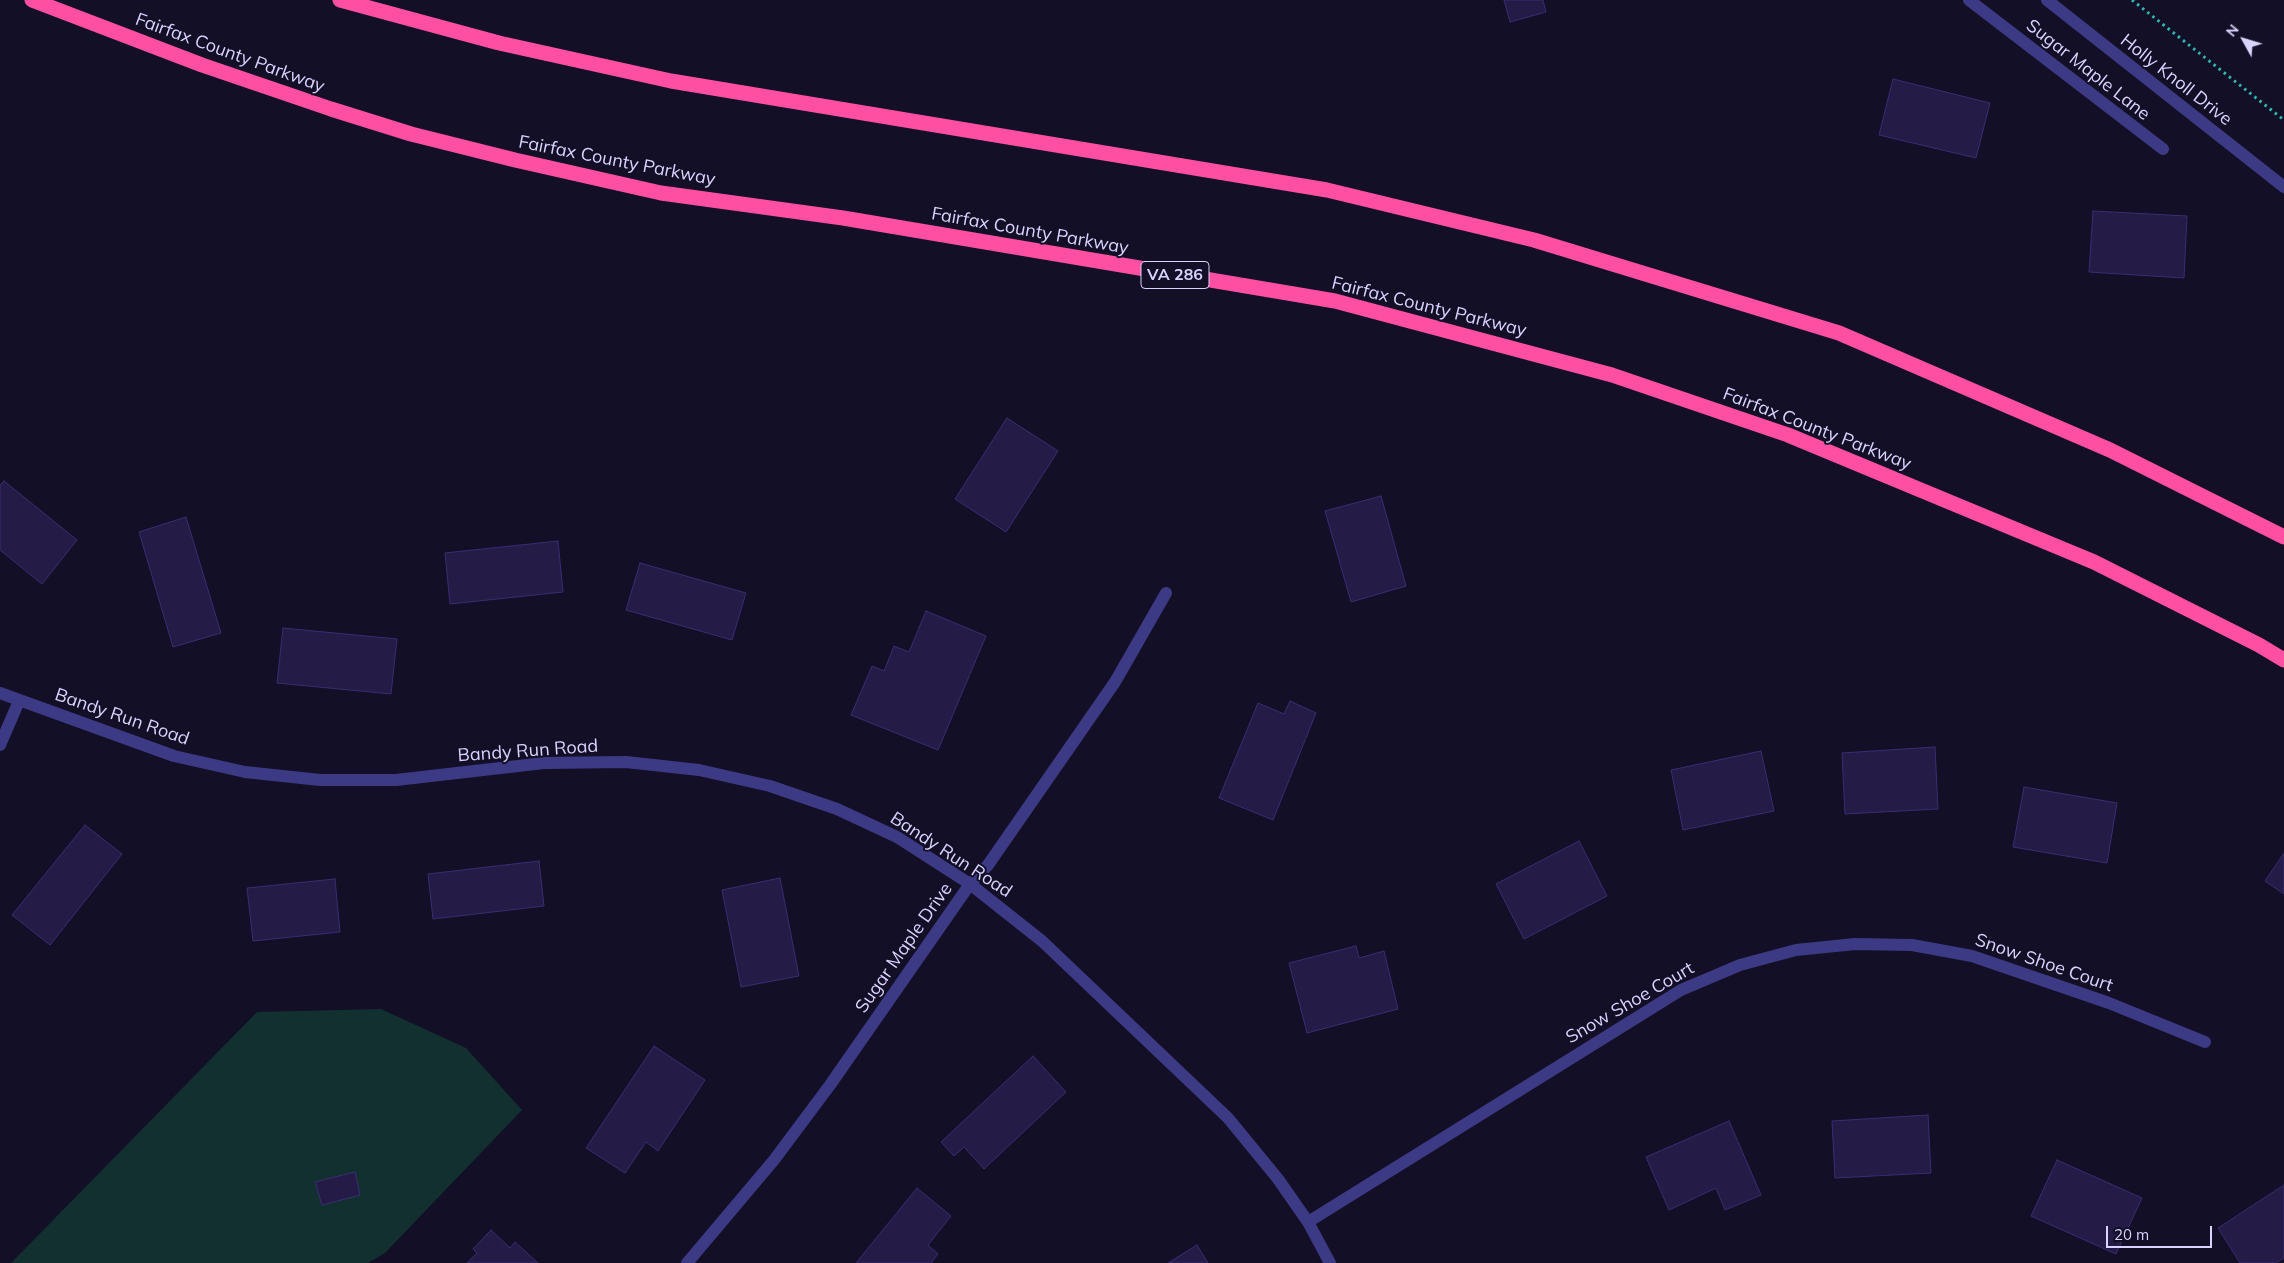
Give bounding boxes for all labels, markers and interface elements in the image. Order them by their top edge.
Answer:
street label: Fairfax County Parkway [132,9,328,97]
street label: Sugar Maple Lane [2022,15,2154,125]
north arrow [2219,15,2269,65]
text: N [2222,21,2243,40]
street label: Holly Knoll Drive [2116,30,2236,130]
street label: Fairfax County Parkway [517,131,717,191]
street label: Fairfax County Parkway [930,203,1130,259]
road number: VA 286 [1141,262,1209,288]
street label: Fairfax County Parkway [1329,272,1529,342]
street label: Fairfax County Parkway [1720,383,1914,475]
street label: Bandy Run Road [52,684,192,750]
street label: Bandy Run Road [457,735,599,767]
street label: Bandy Run Road [886,808,1016,902]
street label: Sugar Maple Drive [851,879,957,1017]
street label: Snow Shoe Court [1972,929,2116,997]
street label: Snow Shoe Court [1562,958,1698,1048]
scale bar [2109,1216,2215,1248]
text: 20 m [2114,1225,2149,1244]

